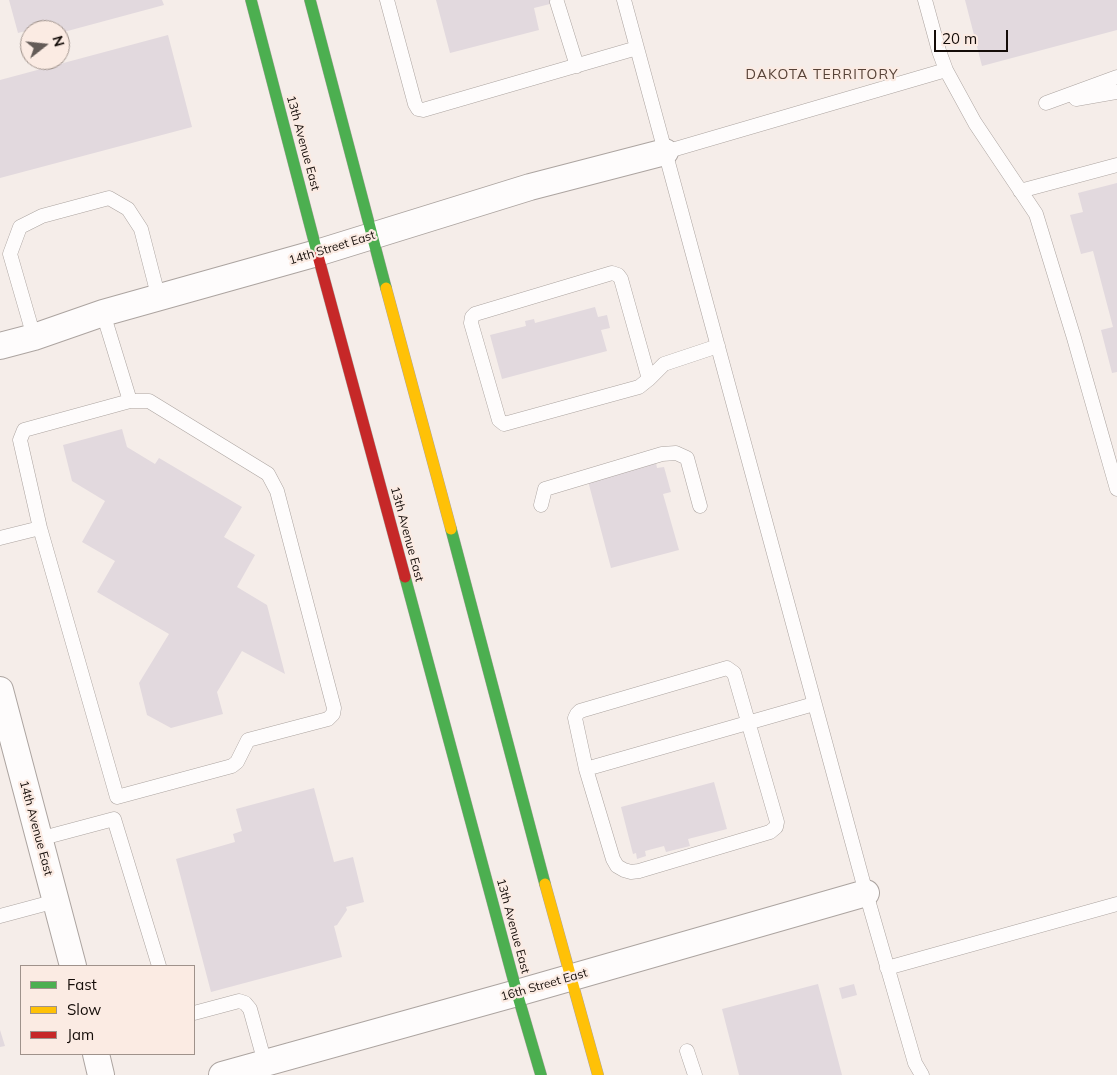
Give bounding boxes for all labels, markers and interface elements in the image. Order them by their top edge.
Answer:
north arrow [20,20,70,70]
scale bar [937,20,1011,52]
text: 20 m [942,29,977,48]
text: N [48,34,69,49]
district label: DAKOTA TERRITORY [744,67,900,83]
street label: 13th Avenue East [283,94,323,192]
street label: 14th Street East [287,228,377,268]
street label: 13th Avenue East [387,485,427,583]
street label: 14th Avenue East [16,779,56,877]
street label: 13th Avenue East [493,877,533,975]
legend [20,965,195,1055]
street label: 16th Street East [499,966,589,1004]
text: Fast [67,975,97,994]
text: Slow [67,1000,101,1019]
text: Jam [67,1025,94,1044]

